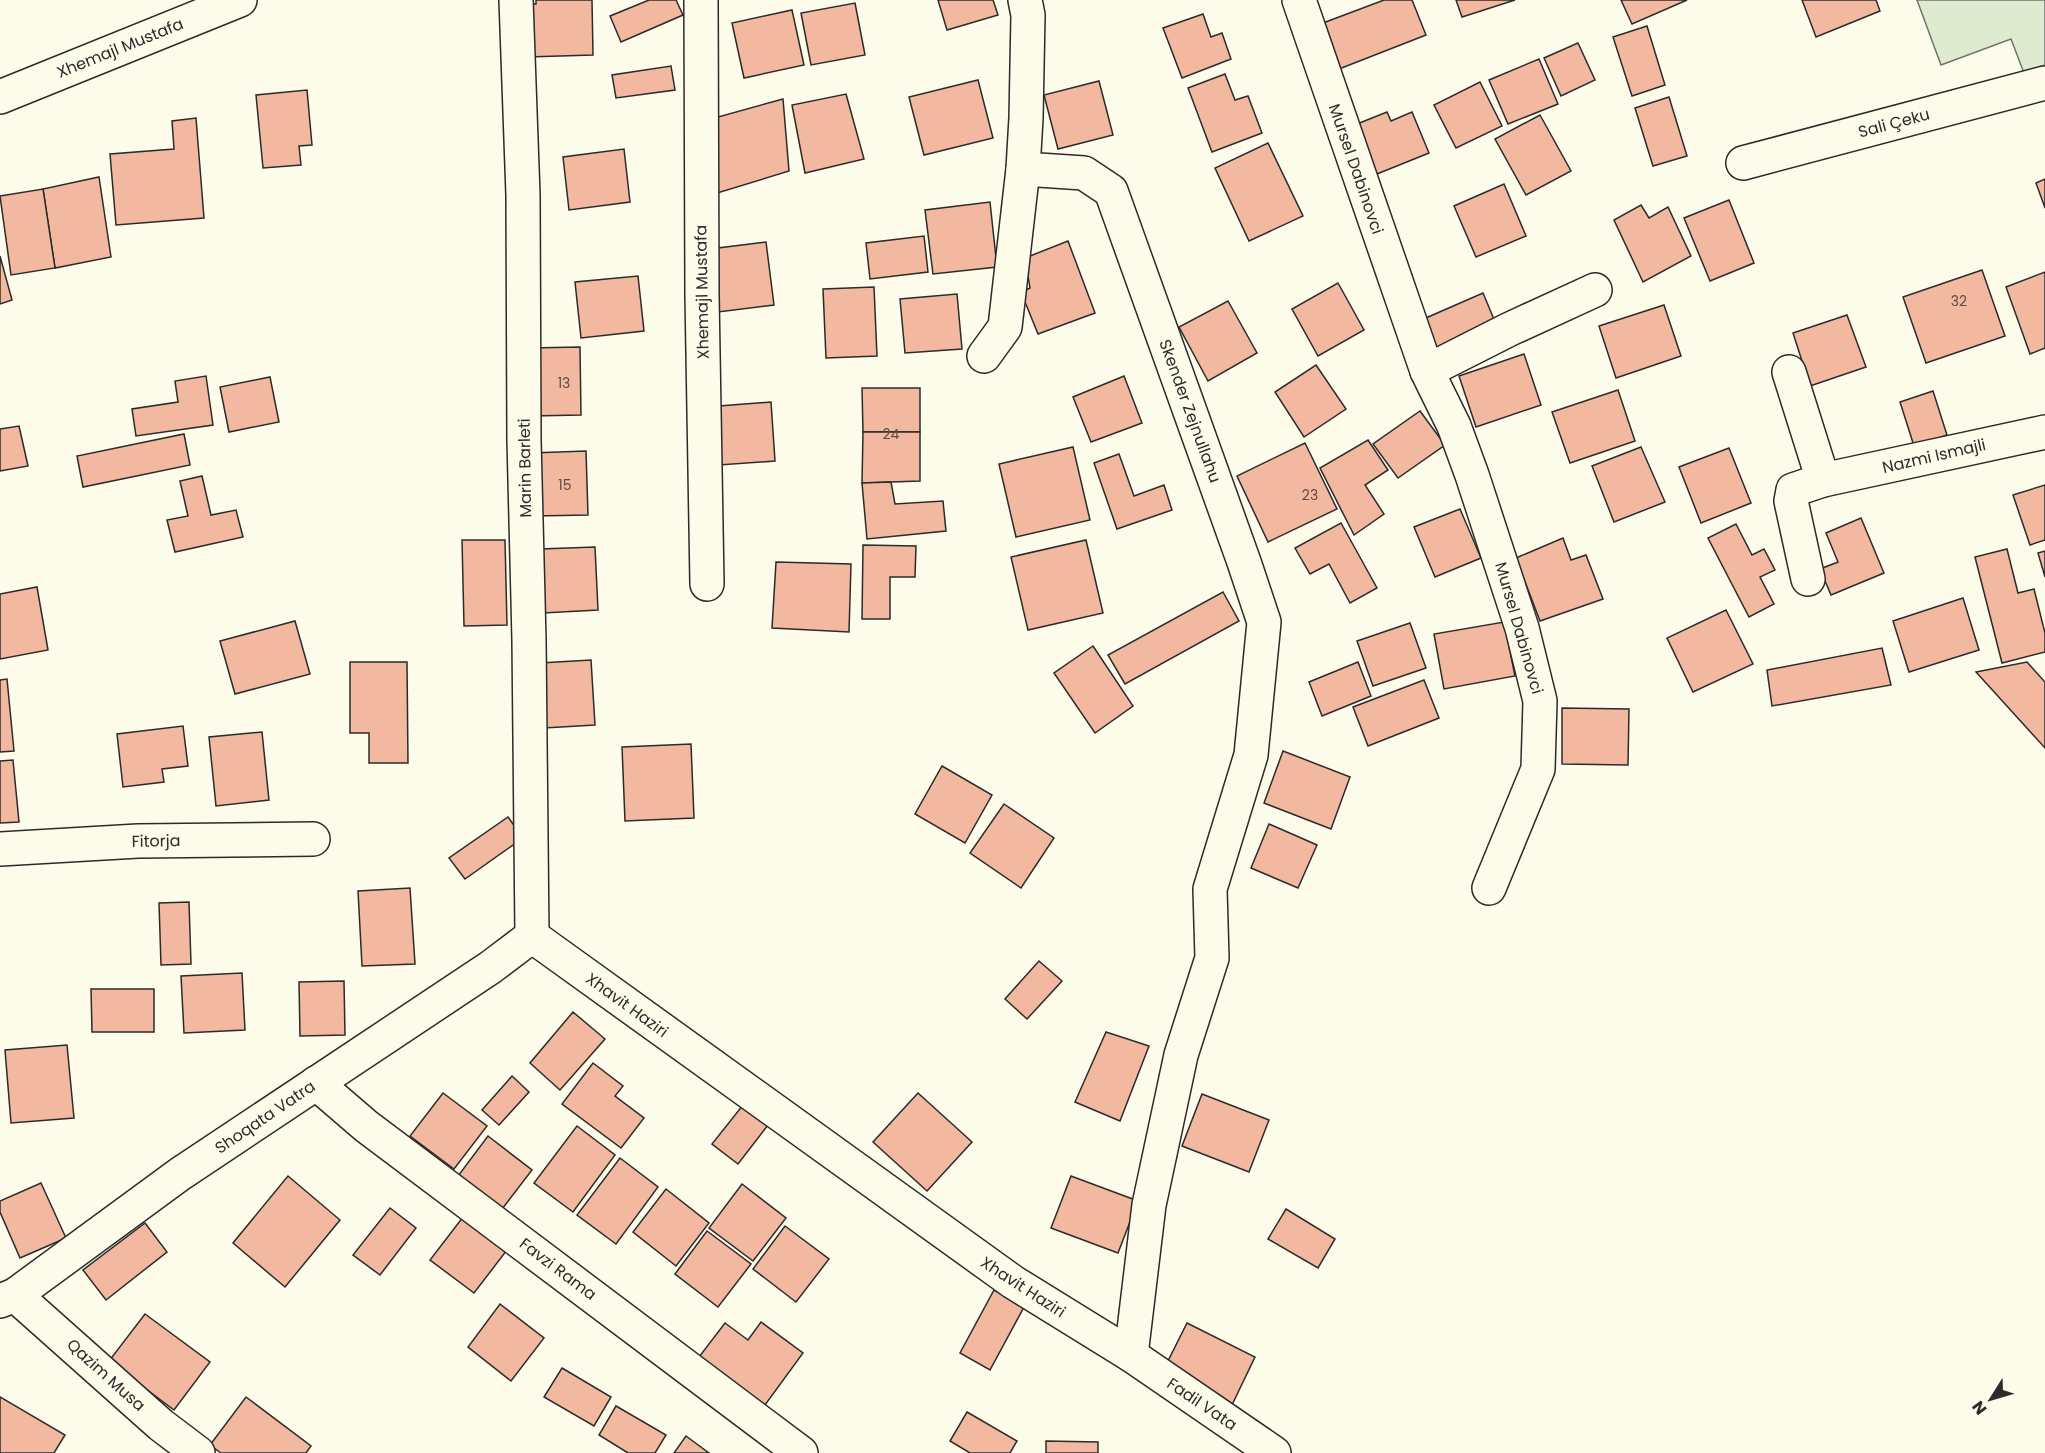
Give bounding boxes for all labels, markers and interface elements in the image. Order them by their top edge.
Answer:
street label: Xhemajl Mustafa [53,12,187,84]
street label: Mursel Dabinovci [1323,101,1389,237]
street label: Sali Çeku [1856,102,1932,144]
street label: Xhemajl Mustafa [689,224,715,360]
house number: 32 [1951,291,1967,311]
street label: Skender Zejnullahu [1153,336,1227,486]
house number: 13 [558,373,570,393]
street label: Marin Barleti [513,418,537,518]
house number: 24 [883,424,900,444]
street label: Nazmi Ismajli [1880,433,1988,479]
house number: 15 [558,475,572,495]
house number: 23 [1302,485,1318,505]
street label: Mursel Dabinovci [1489,559,1549,697]
street label: Fitorja [131,829,181,853]
street label: Xhavit Haziri [581,967,673,1043]
street label: Shoqata Vatra [210,1075,320,1159]
street label: Favzi Rama [515,1232,601,1306]
street label: Xhavit Haziri [976,1251,1070,1323]
street label: Qazim Musa [62,1333,150,1417]
north arrow [1961,1369,2021,1429]
street label: Fadil Vata [1162,1372,1242,1436]
text: N [1967,1396,1992,1419]

